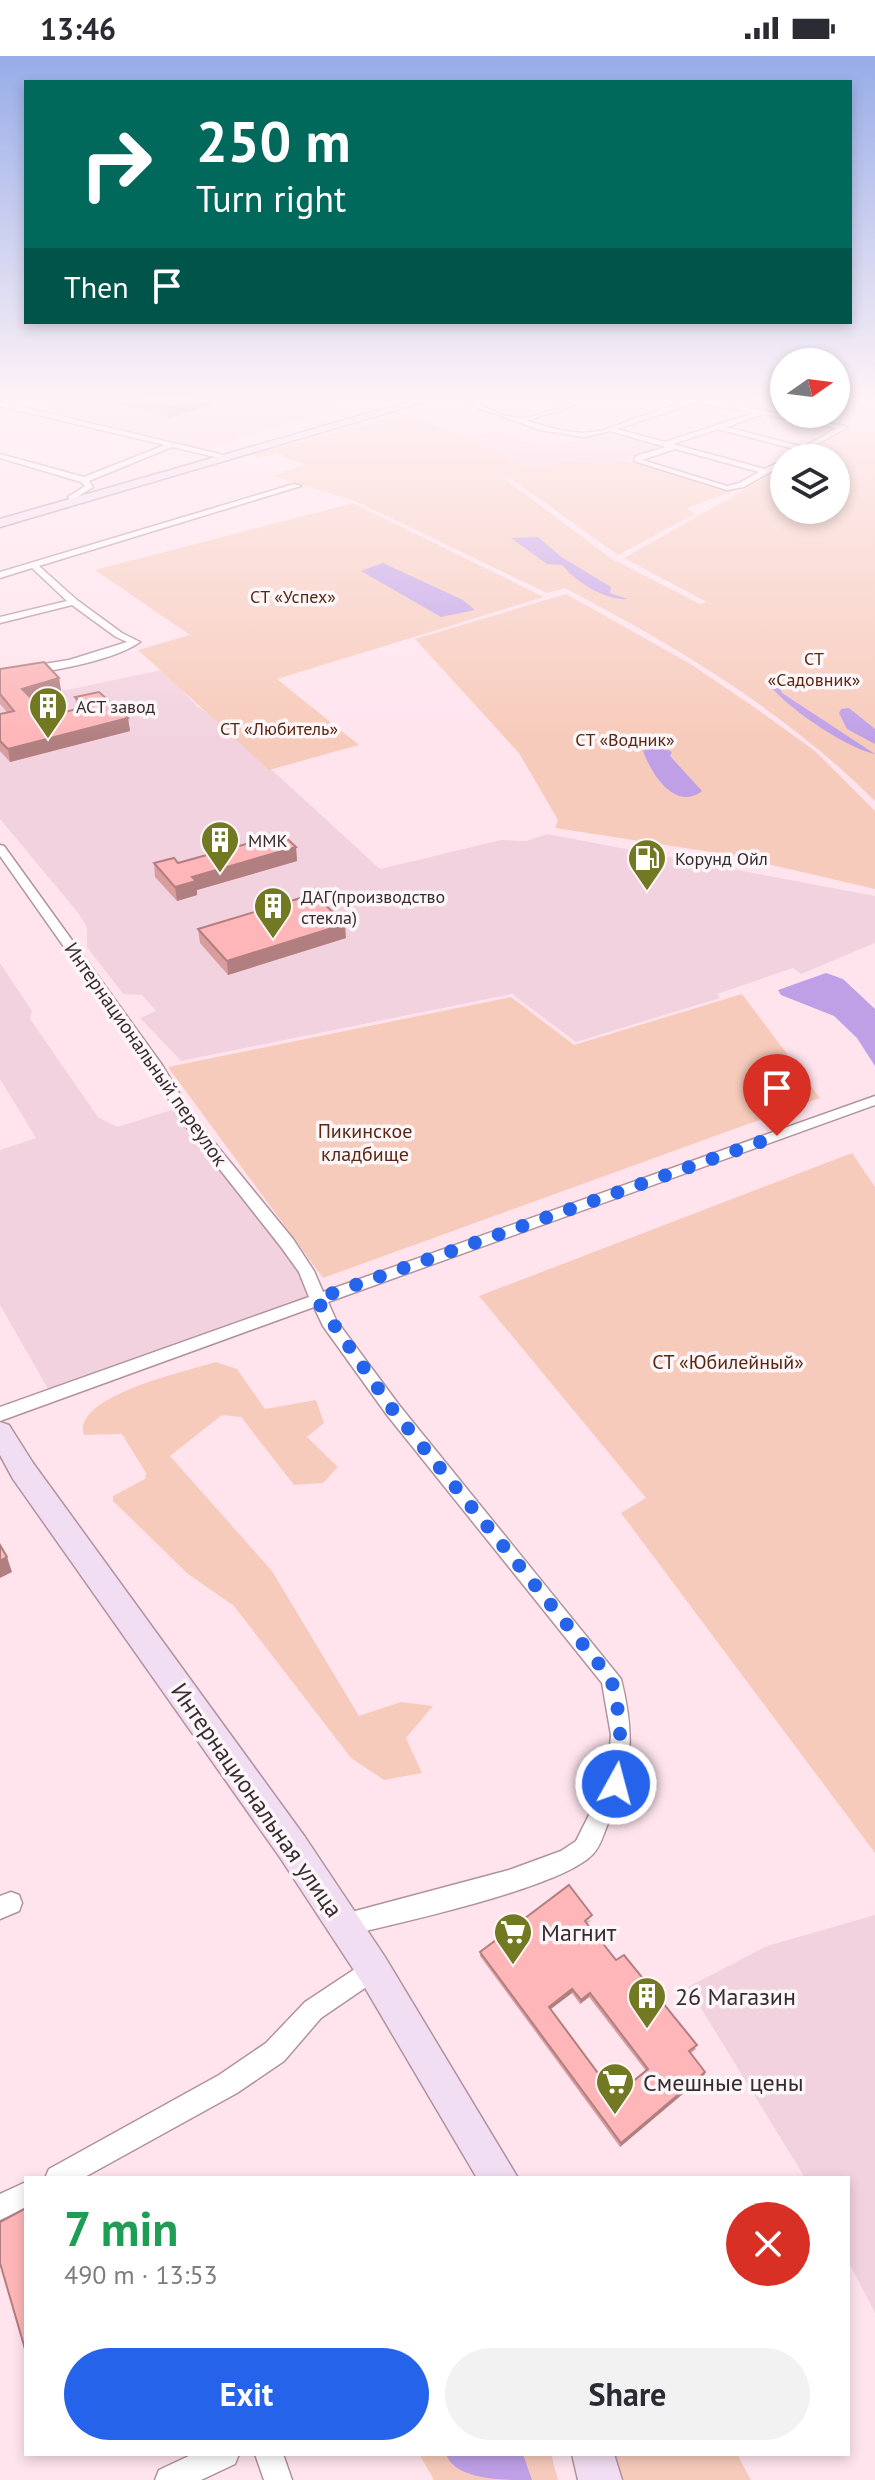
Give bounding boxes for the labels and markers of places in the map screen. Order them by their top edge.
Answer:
building icon: АСТ завод [27,685,69,740]
place label: АСТ завод [76,695,156,718]
building icon: ММК [199,819,241,874]
place label: ММК [248,829,287,852]
fuel station icon: Корунд Ойл [626,837,668,892]
place label: Корунд Ойл [675,847,768,870]
building icon: ДАГ(производство стекла) [252,885,294,940]
place label: ДАГ(производство стекла) [301,885,445,929]
pin [743,1054,811,1136]
supermarket icon: Магнит [492,1911,534,1966]
place label: Магнит [541,1917,617,1948]
building icon: 26 Магазин [626,1975,668,2030]
place label: 26 Магазин [675,1981,796,2012]
supermarket icon: Смешные цены [594,2061,636,2116]
place label: Смешные цены [643,2067,804,2098]

